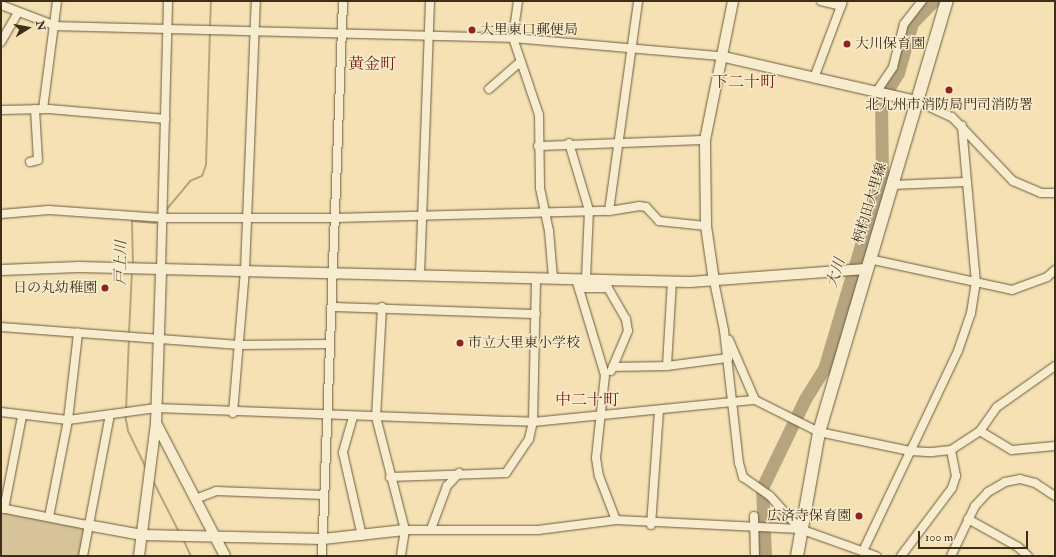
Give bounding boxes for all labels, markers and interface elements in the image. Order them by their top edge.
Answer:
north arrow [8,8,48,48]
text: N [33,20,48,32]
place label: 大里東口郵便局 [480,22,578,38]
marker: 大里東口郵便局 [467,25,477,35]
place label: 大川保育園 [855,36,925,52]
marker: 大川保育園 [842,39,852,49]
district label: 黄金町 [348,54,396,74]
district label: 下二十町 [712,72,776,92]
marker: 北九州市消防局門司消防署 [944,85,954,95]
place label: 北九州市消防局門司消防署 [865,97,1033,113]
street label: 柄杓田大里線 [850,160,890,246]
water label: 戸上川 [112,240,130,286]
water label: 大川 [823,256,849,290]
place label: 日の丸幼稚園 [13,280,97,296]
marker: 日の丸幼稚園 [100,283,110,293]
place label: 市立大里東小学校 [468,335,580,351]
marker: 市立大里東小学校 [455,338,465,348]
district label: 中二十町 [555,390,619,410]
place label: 広済寺保育園 [767,508,851,524]
marker: 広済寺保育園 [854,511,864,521]
scale bar [920,523,1030,549]
text: 100 m [925,530,953,545]

